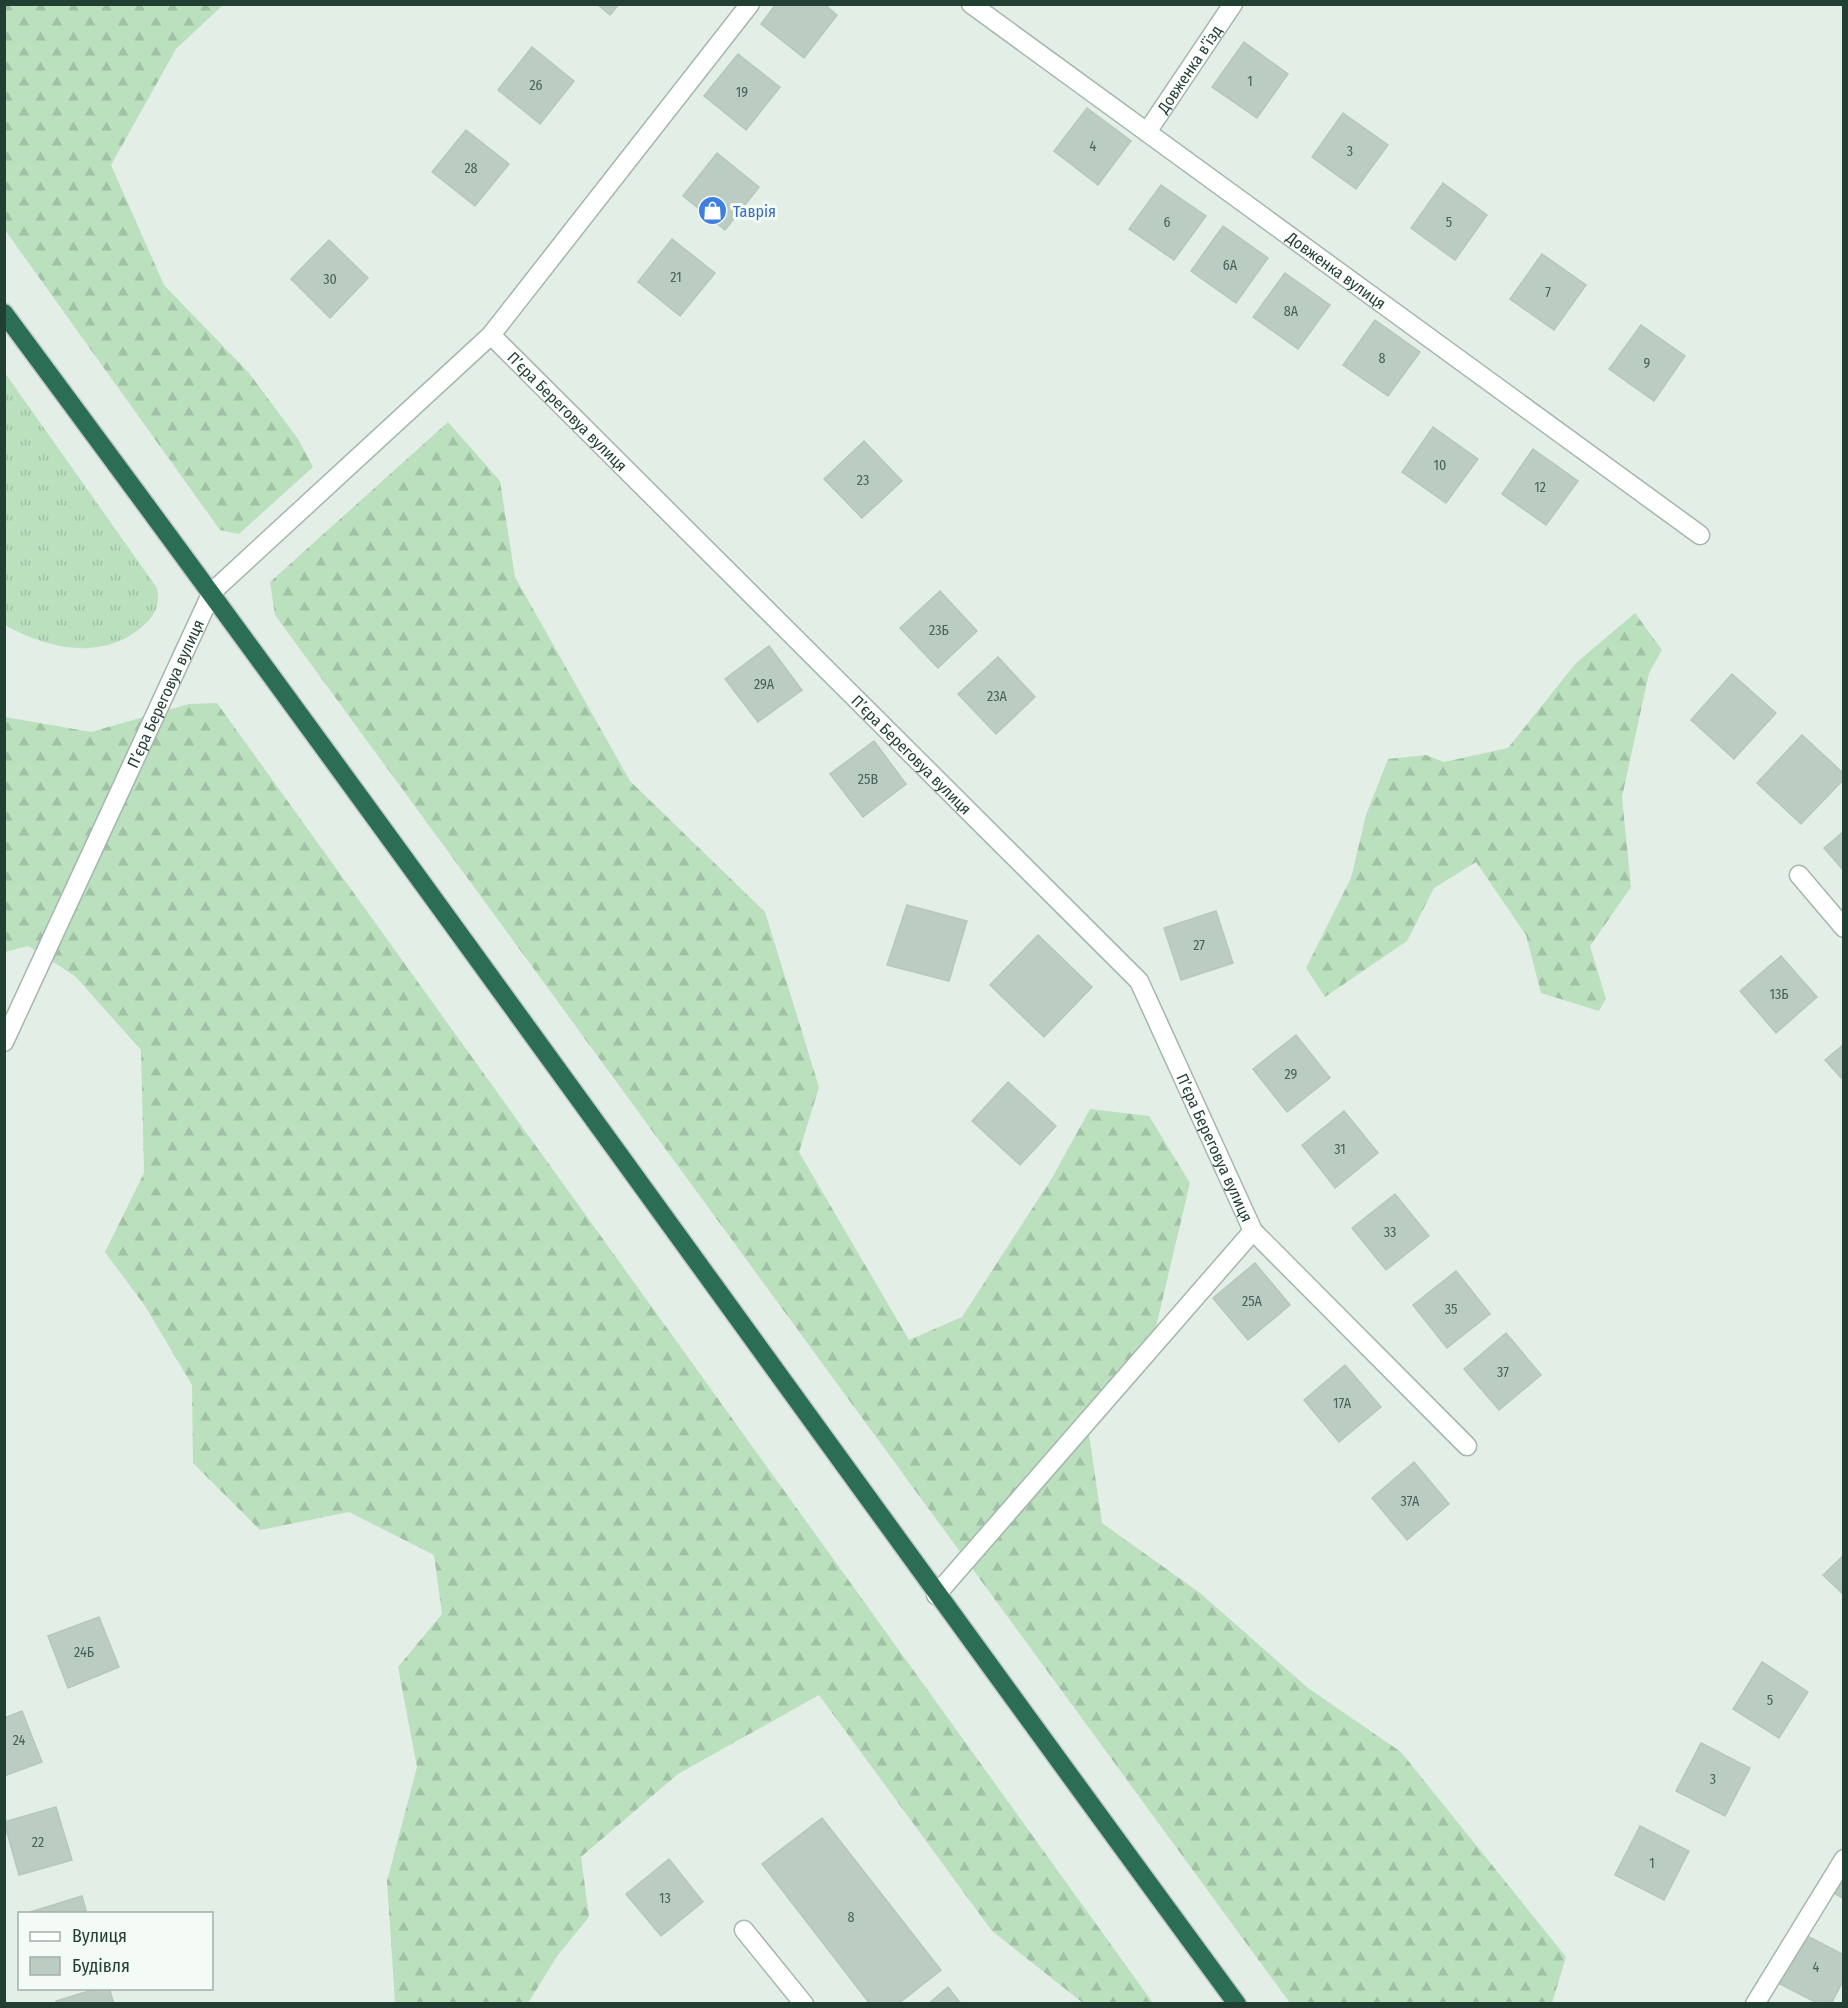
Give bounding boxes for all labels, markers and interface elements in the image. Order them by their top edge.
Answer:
street label: Довженка в’їзд [1153,21,1226,117]
house number: 1 [1247,73,1253,90]
house number: 26 [529,77,543,94]
house number: 19 [736,84,748,101]
house number: 4 [1090,138,1097,155]
house number: 3 [1347,143,1353,160]
house number: 28 [464,160,478,177]
shop icon: Таврiя [696,195,728,227]
place label: Таврiя [733,202,776,221]
house number: 6 [1164,214,1171,231]
house number: 5 [1446,214,1452,231]
street label: Довженка вулиця [1282,227,1390,313]
house number: 6А [1223,257,1238,274]
house number: 21 [670,269,682,286]
house number: 30 [323,271,337,288]
house number: 7 [1545,284,1551,301]
house number: 8А [1284,303,1299,320]
street label: П’єра Береговуа вулиця [504,348,631,475]
house number: 8 [1379,350,1386,367]
house number: 9 [1644,355,1651,372]
house number: 10 [1434,457,1446,474]
house number: 23 [857,472,869,489]
house number: 12 [1534,479,1546,496]
street label: П’єра Береговуа вулиця [123,616,208,771]
house number: 23Б [929,622,949,639]
house number: 29А [754,676,775,693]
house number: 23А [987,688,1008,705]
street label: П’єра Береговуа вулиця [848,691,975,818]
house number: 25В [858,771,878,788]
house number: 27 [1193,937,1205,954]
house number: 13Б [1769,986,1789,1003]
house number: 29 [1285,1066,1298,1083]
street label: П’єра Береговуа вулиця [1173,1070,1257,1225]
house number: 31 [1334,1141,1346,1158]
house number: 33 [1384,1224,1396,1241]
house number: 25А [1242,1293,1263,1310]
house number: 35 [1445,1301,1457,1318]
house number: 37 [1497,1364,1509,1381]
house number: 17А [1333,1395,1352,1412]
house number: 37А [1401,1493,1420,1510]
house number: 24Б [74,1644,94,1661]
house number: 5 [1767,1692,1773,1709]
house number: 24 [13,1732,26,1749]
house number: 3 [1710,1771,1716,1788]
house number: 22 [32,1834,44,1851]
house number: 1 [1649,1855,1655,1872]
house number: 13 [659,1890,671,1907]
house number: 8 [848,1909,855,1926]
legend [18,1912,213,1990]
text: Вулиця [72,1925,127,1947]
text: Будівля [72,1955,130,1977]
house number: 4 [1813,1959,1820,1976]

